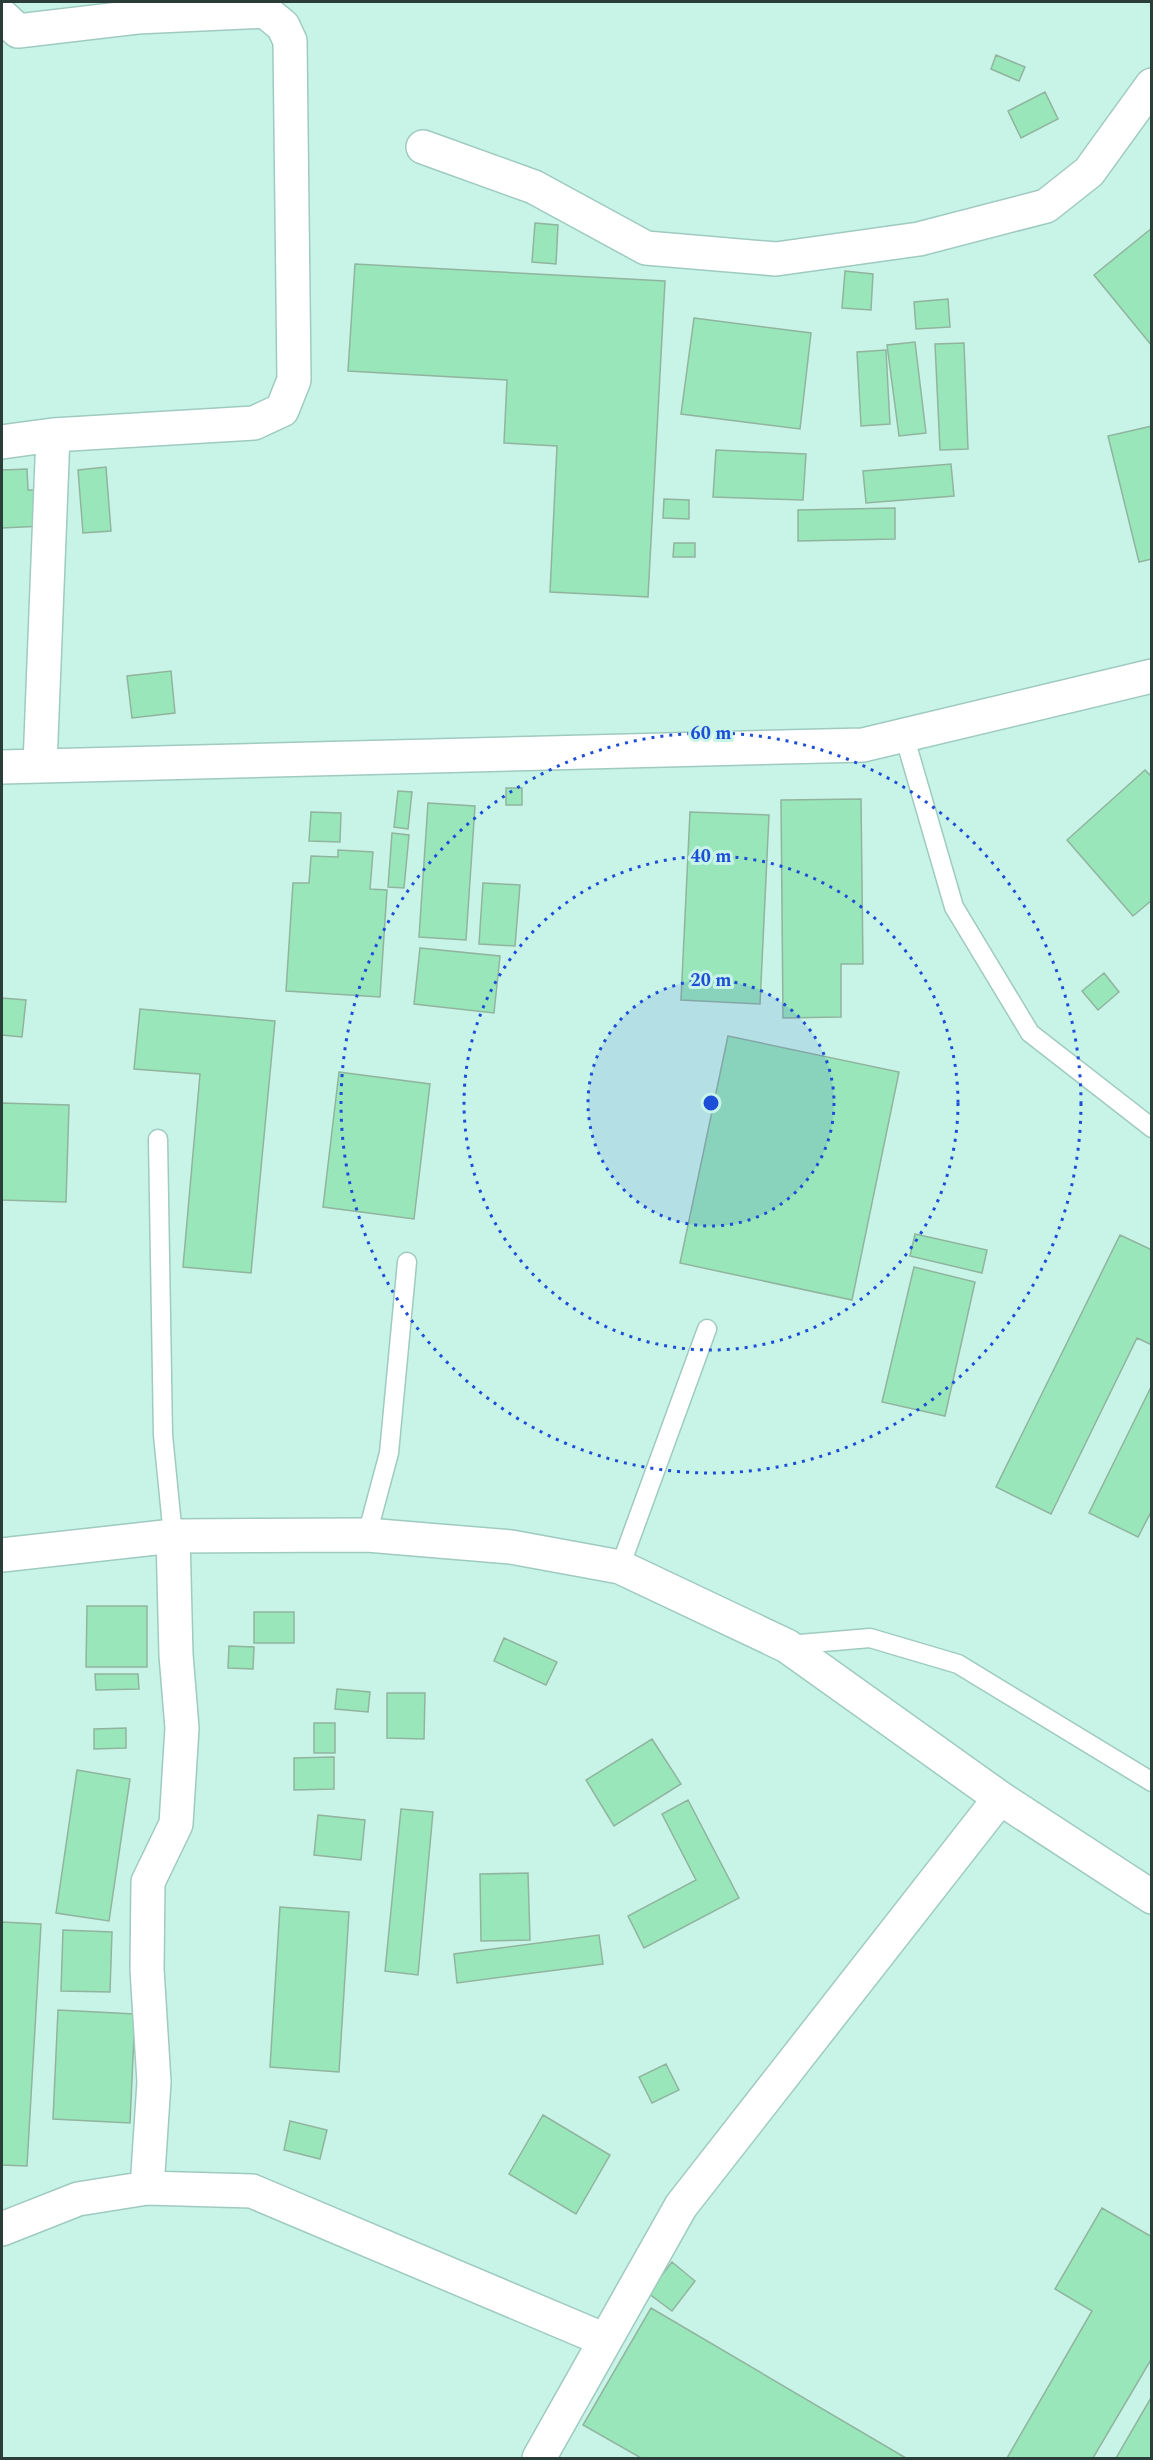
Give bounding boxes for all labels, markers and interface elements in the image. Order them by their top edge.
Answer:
text: 60 m [691,720,731,747]
text: 40 m [691,843,731,870]
text: 20 m [691,967,731,994]
centre of rings [701,1093,721,1113]

